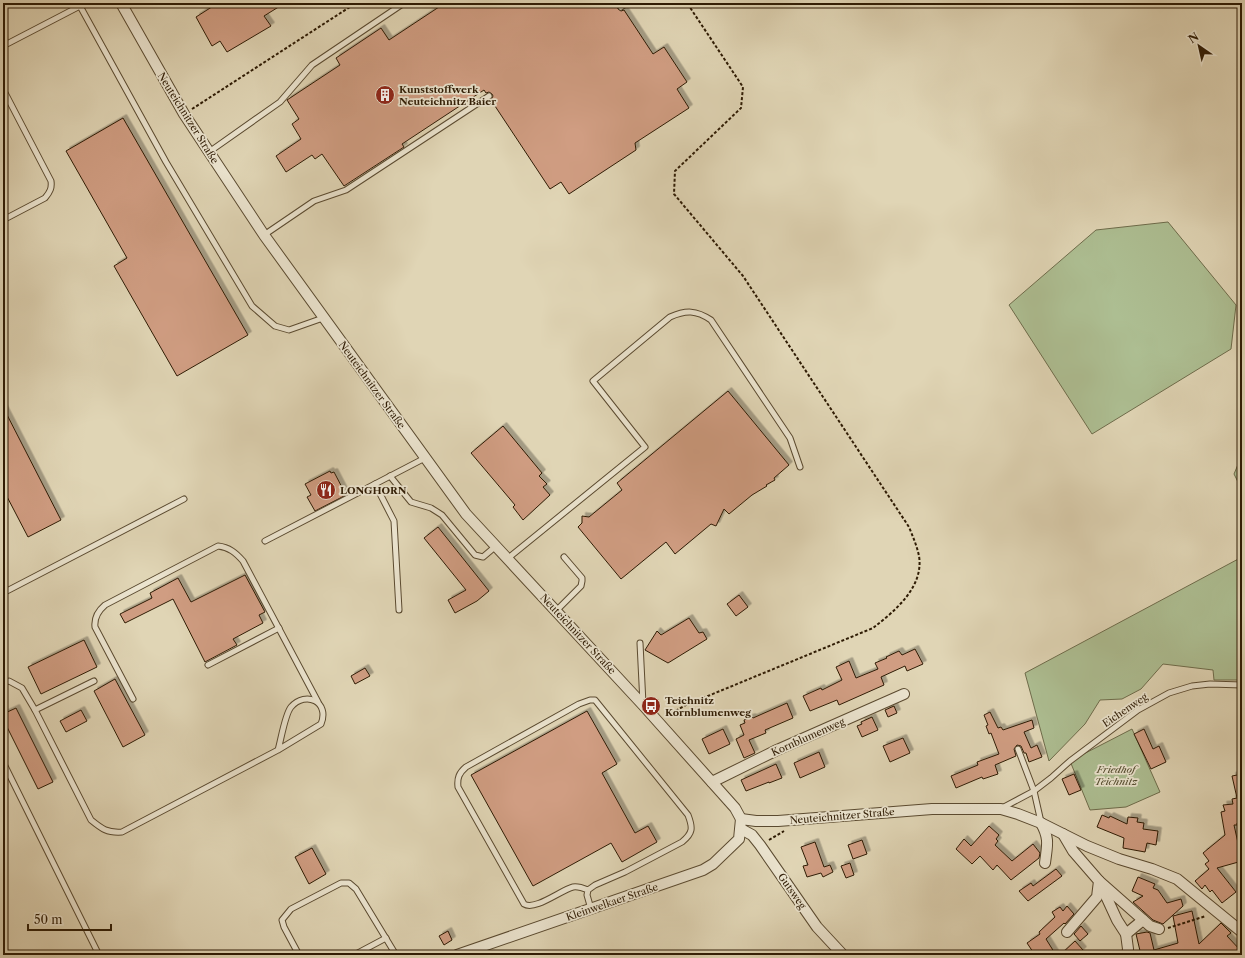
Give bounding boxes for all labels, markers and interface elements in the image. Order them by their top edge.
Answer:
north arrow [1179,26,1219,66]
text: N [1186,29,1202,46]
street label: Neuteichnitzer Straße [155,70,222,166]
place label: Kunststoffwerk Neuteichnitz Baier [399,83,496,108]
building icon: Kunststoffwerk Neuteichnitz Baier [374,84,396,106]
street label: Neuteichnitzer Straße [336,339,408,432]
restaurant icon: LONGHORN [315,479,337,501]
place label: LONGHORN [340,484,407,497]
street label: Neuteichnitzer Straße [537,591,619,677]
street label: Eichenweg [1100,690,1151,730]
place label: Teichnitz Kornblumenweg [665,694,751,719]
bus stop icon: Teichnitz Kornblumenweg [640,695,662,717]
street label: Kornblumenweg [769,715,847,759]
park label: Friedhof Teichnitz [1095,763,1139,788]
street label: Neuteichnitzer Straße [789,805,895,827]
street label: Gutsweg [775,871,809,912]
street label: Kleinwelkaer Straße [564,880,660,924]
scale bar [28,906,111,932]
text: 50 m [34,912,63,927]

